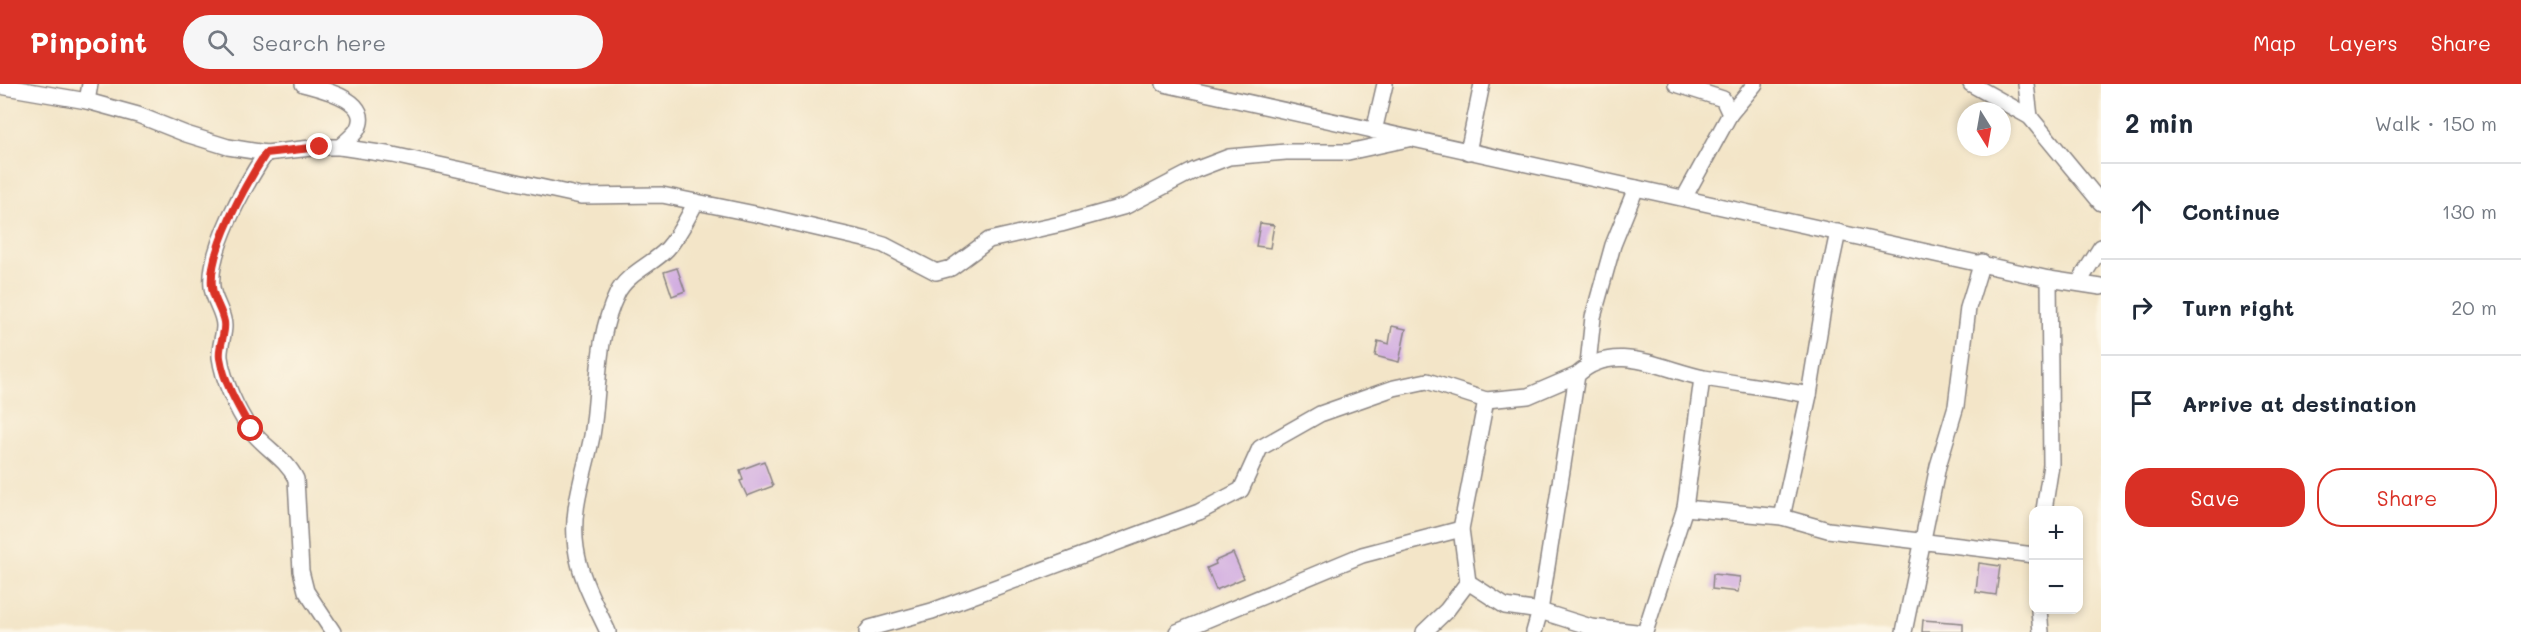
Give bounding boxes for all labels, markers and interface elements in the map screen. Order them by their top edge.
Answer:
search box [183,15,603,69]
text: Pinpoint [30,24,147,60]
icon: search [204,26,237,59]
text: Search here [252,28,386,57]
text: Map [2253,29,2296,56]
text: Layers [2329,29,2398,56]
text: Share [2431,29,2491,56]
north arrow [1957,102,2011,156]
text: 2 min [2125,106,2193,140]
text: Walk · 150 m [2375,110,2497,136]
route end [306,133,332,159]
icon: ahead [2125,195,2158,228]
text: Continue [2182,197,2280,226]
text: 130 m [2442,198,2497,224]
icon: right [2125,291,2158,324]
text: Turn right [2182,293,2294,322]
text: 20 m [2451,294,2497,320]
icon: arrive [2125,387,2158,420]
text: Arrive at destination [2182,389,2417,418]
route start [237,415,263,441]
button: Save [2125,468,2305,527]
button: Share [2317,468,2497,527]
map controls [2029,506,2083,614]
button: + [2029,506,2083,560]
button: − [2029,560,2083,614]

